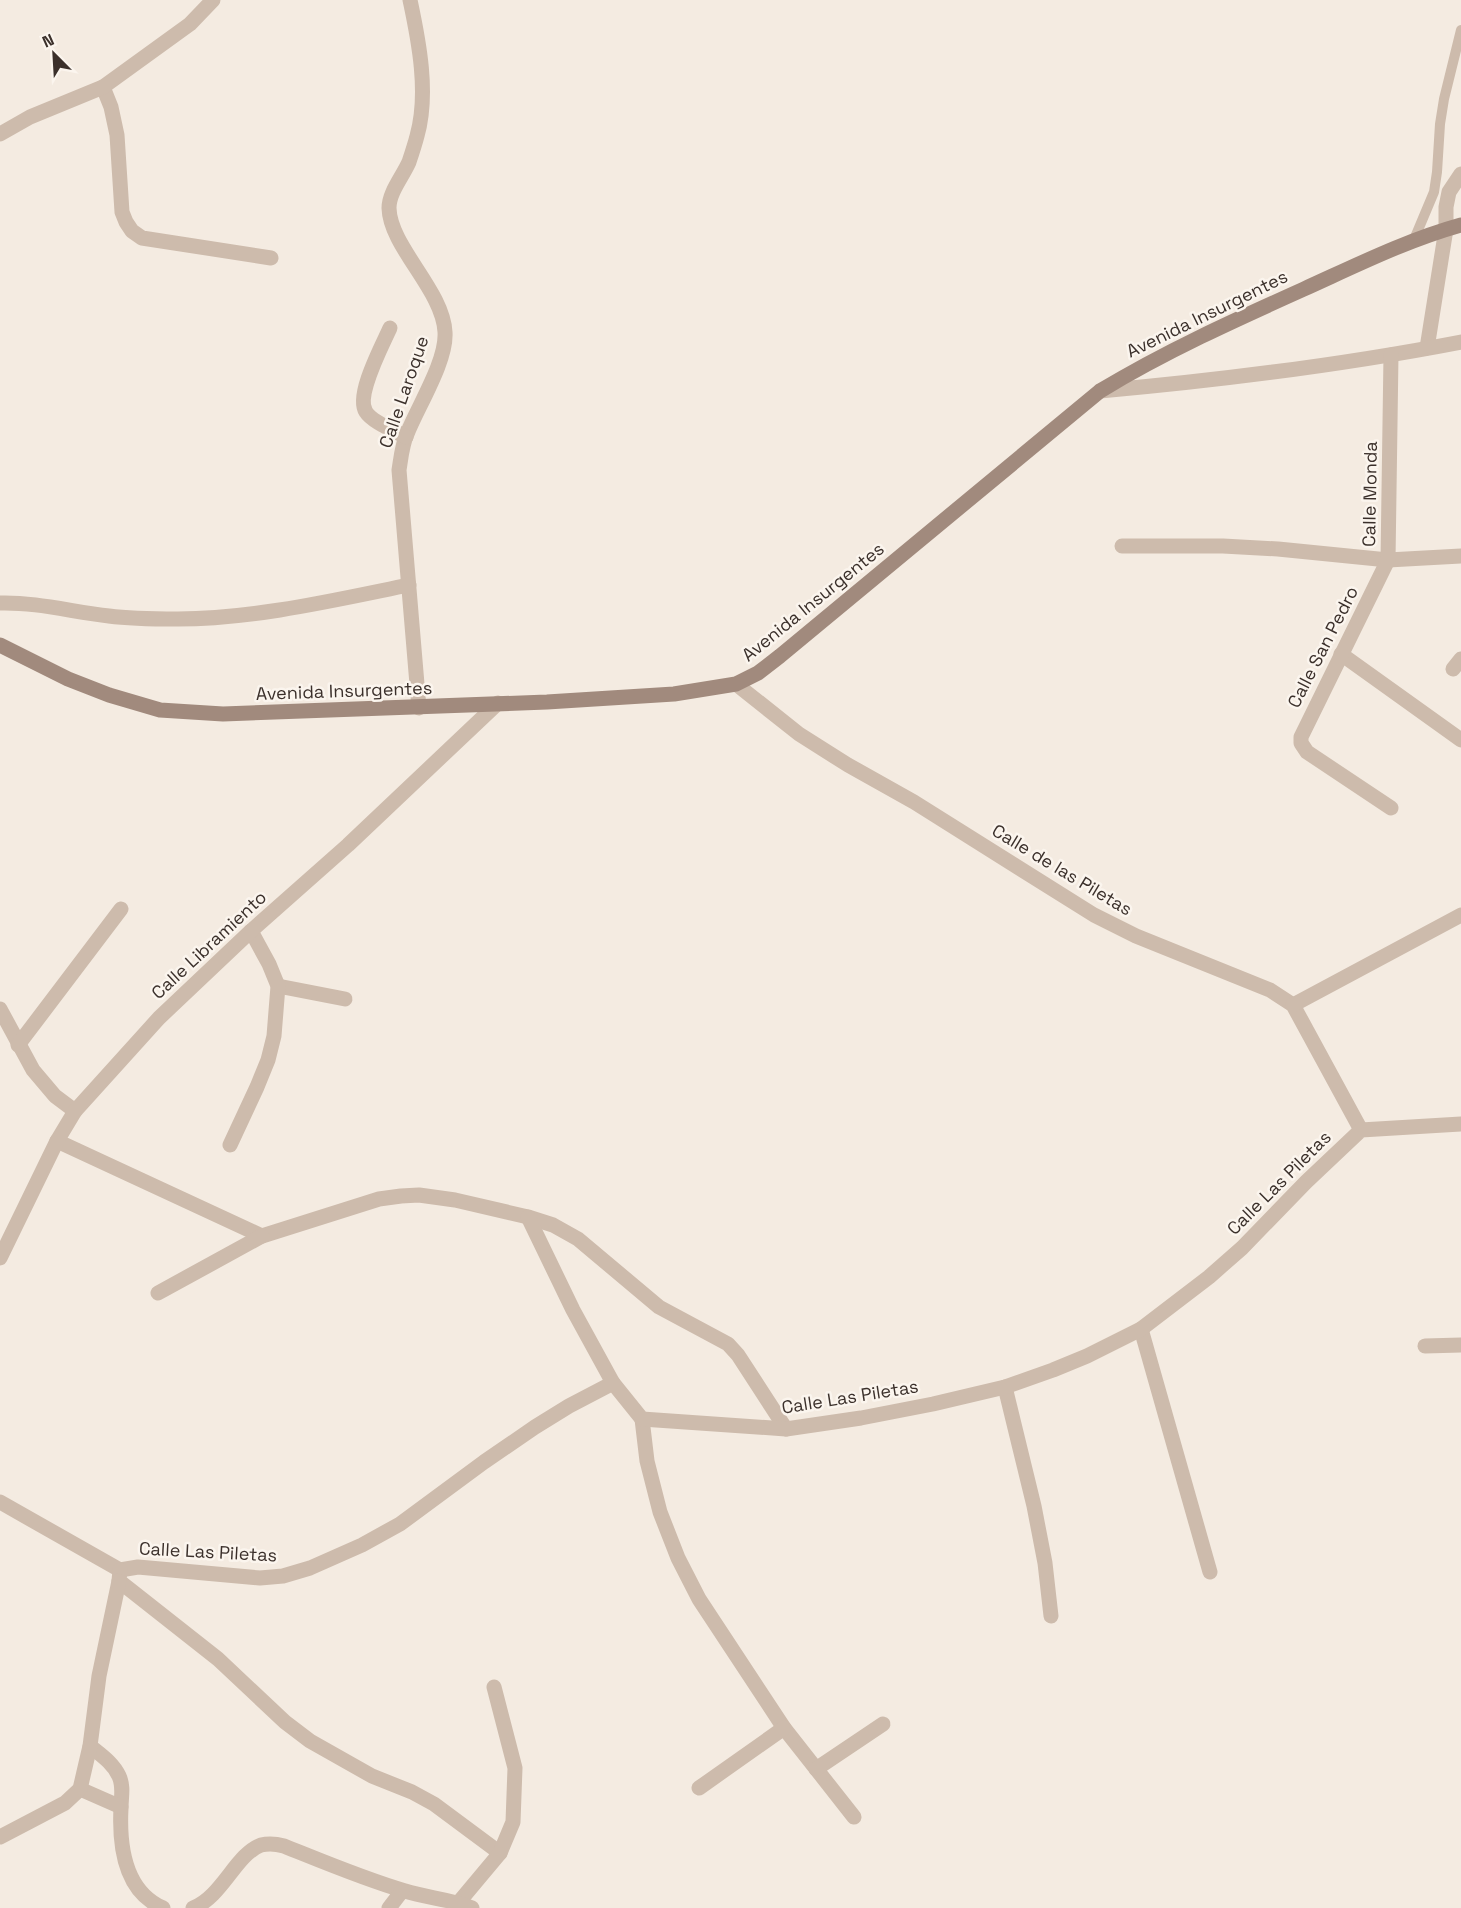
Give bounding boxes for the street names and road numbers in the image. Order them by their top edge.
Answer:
street label: Avenida Insurgentes [1122,265,1291,363]
street label: Calle Laroque [374,333,433,451]
street label: Calle Monda [1357,441,1382,547]
street label: Avenida Insurgentes [737,537,889,666]
street label: Calle San Pedro [1282,582,1363,711]
street label: Avenida Insurgentes [255,676,433,705]
street label: Calle de las Piletas [988,819,1137,921]
street label: Calle Libramiento [146,885,271,1004]
street label: Calle Las Piletas [1222,1126,1336,1240]
street label: Calle Las Piletas [780,1374,920,1419]
street label: Calle Las Piletas [138,1536,278,1567]

